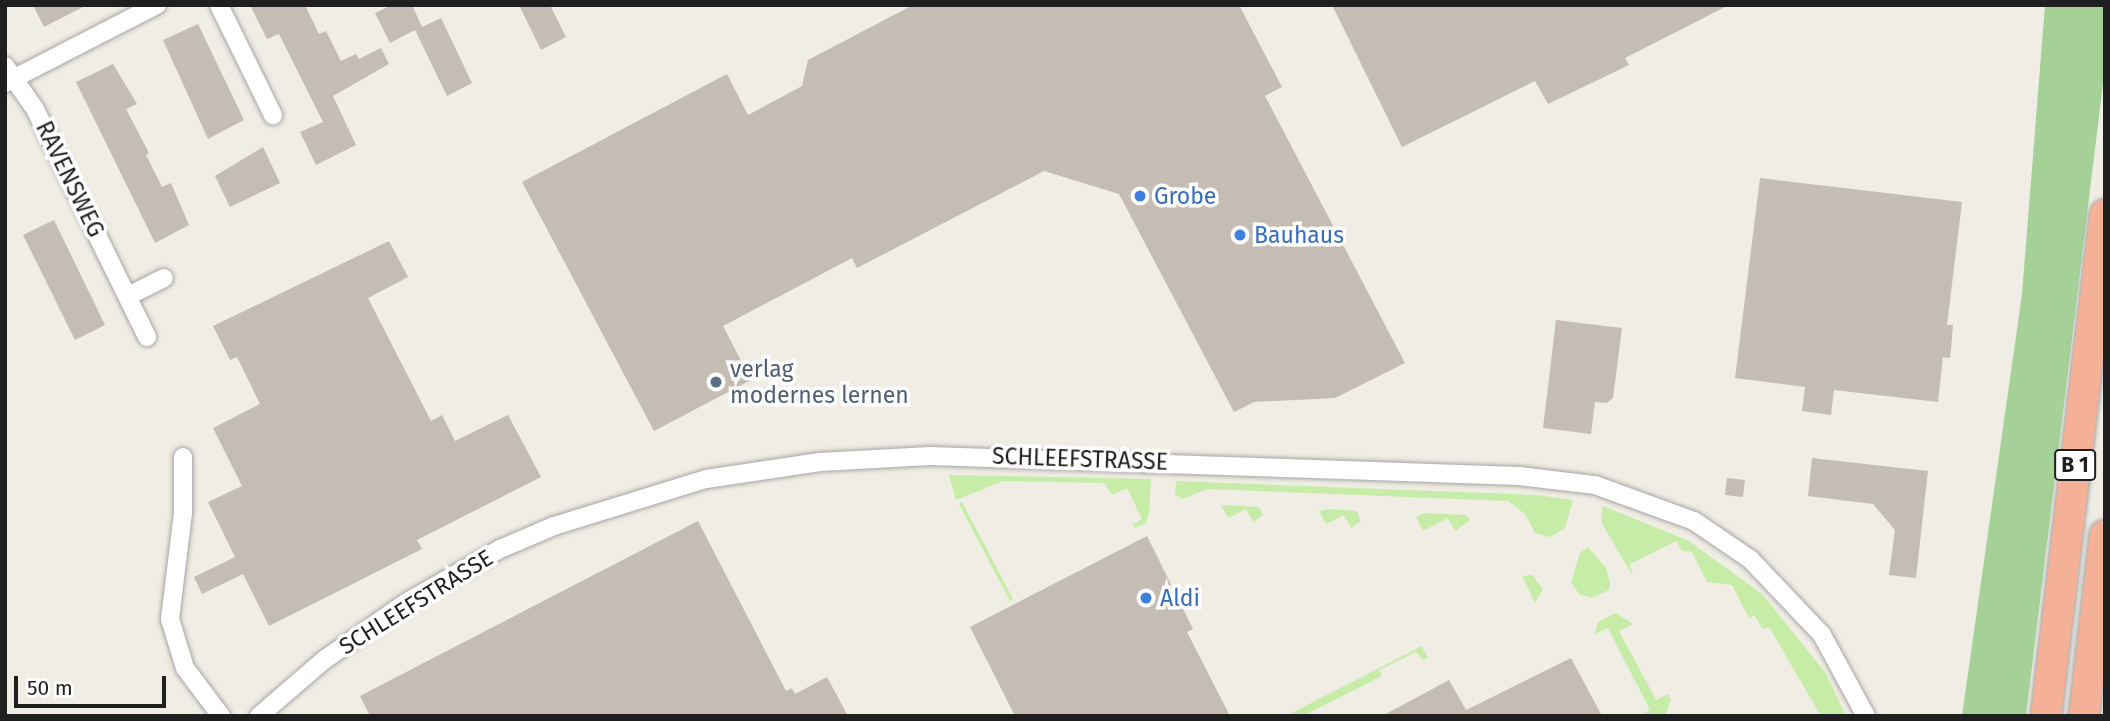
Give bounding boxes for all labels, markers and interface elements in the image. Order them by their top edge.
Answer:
street label: RAVENSWEG [30,117,110,241]
place label: Grobe [1154,182,1216,210]
marker: Grobe [1132,188,1148,204]
place label: Bauhaus [1254,221,1344,249]
marker: Bauhaus [1232,227,1248,243]
place label: verlag modernes lernen [730,355,909,409]
marker: verlag modernes lernen [708,374,724,390]
street label: SCHLEEFSTRASSE [992,442,1168,476]
road number: B 1 [2054,448,2096,482]
street label: SCHLEEFSTRASSE [334,544,498,660]
place label: Aldi [1160,584,1200,612]
marker: Aldi [1138,590,1154,606]
scale bar [18,662,170,706]
text: 50 m [27,675,73,701]

